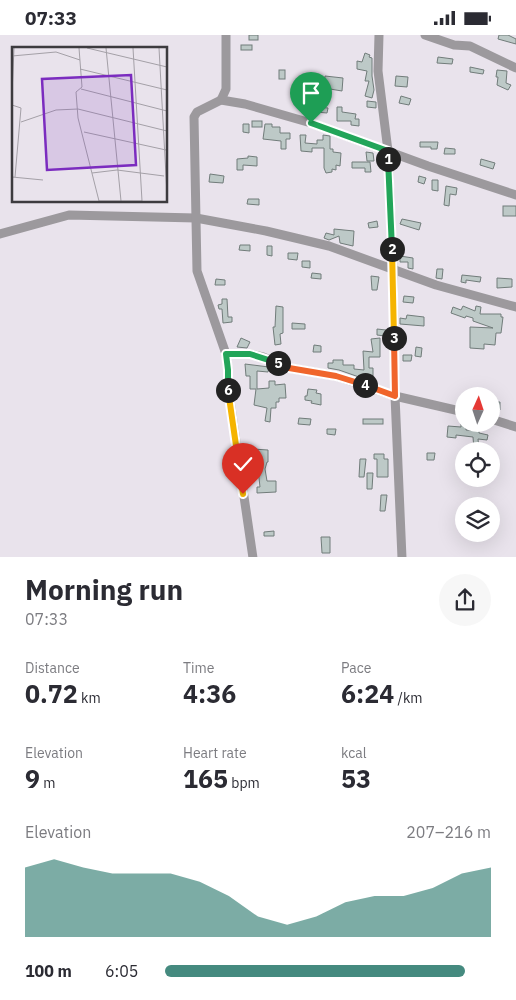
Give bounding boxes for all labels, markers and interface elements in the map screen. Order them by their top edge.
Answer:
text: 07:33 [25,6,77,30]
inset map [12,47,168,203]
pin [290,72,332,123]
icon: arrive [297,79,325,107]
pin: 1 [376,147,400,171]
text: 1 [384,150,393,168]
pin: 2 [380,237,404,261]
text: 2 [388,240,397,258]
pin: 3 [382,325,406,351]
text: 3 [390,329,399,347]
pin: 5 [266,351,290,375]
text: 5 [274,354,283,372]
pin: 4 [352,373,378,397]
text: 4 [361,376,370,394]
pin: 6 [216,377,240,403]
text: 6 [224,381,233,399]
north arrow [455,387,500,433]
map controls [455,387,500,542]
button: locate [455,442,500,487]
pin [222,443,264,494]
icon: check [229,450,257,478]
button: layers [455,497,500,542]
text: Morning run [25,571,183,608]
button: share [439,574,491,626]
text: 07:33 [25,609,68,629]
text: Distance [25,659,80,677]
text: Time [183,659,214,677]
text: Pace [341,659,371,677]
text: 0.72 [25,677,78,710]
text: 4:36 [183,677,236,710]
text: 6:24 [341,677,394,710]
text: km [78,689,101,707]
text: /km [394,689,423,707]
text: Elevation [25,744,83,762]
text: Heart rate [183,744,247,762]
text: kcal [341,744,366,762]
text: 9 [25,762,40,795]
text: 165 [183,762,228,795]
text: 53 [341,762,371,795]
text: m [40,774,56,792]
text: bpm [228,774,260,792]
text: Elevation [25,822,91,842]
text: 207–216 m [406,822,491,842]
text: 100 m [25,961,72,981]
text: 6:05 [105,961,138,981]

